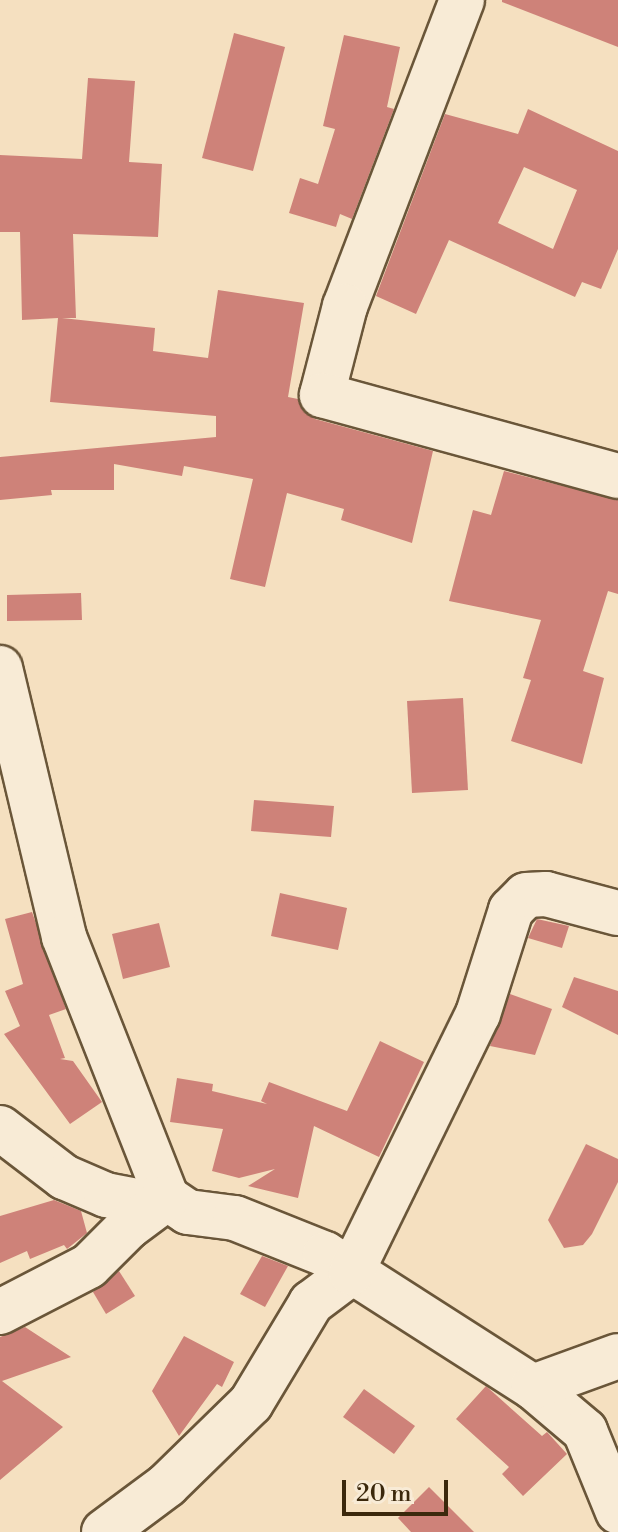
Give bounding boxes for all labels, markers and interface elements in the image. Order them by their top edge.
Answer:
scale bar [346,1464,452,1514]
text: 20 m [356,1479,412,1509]

